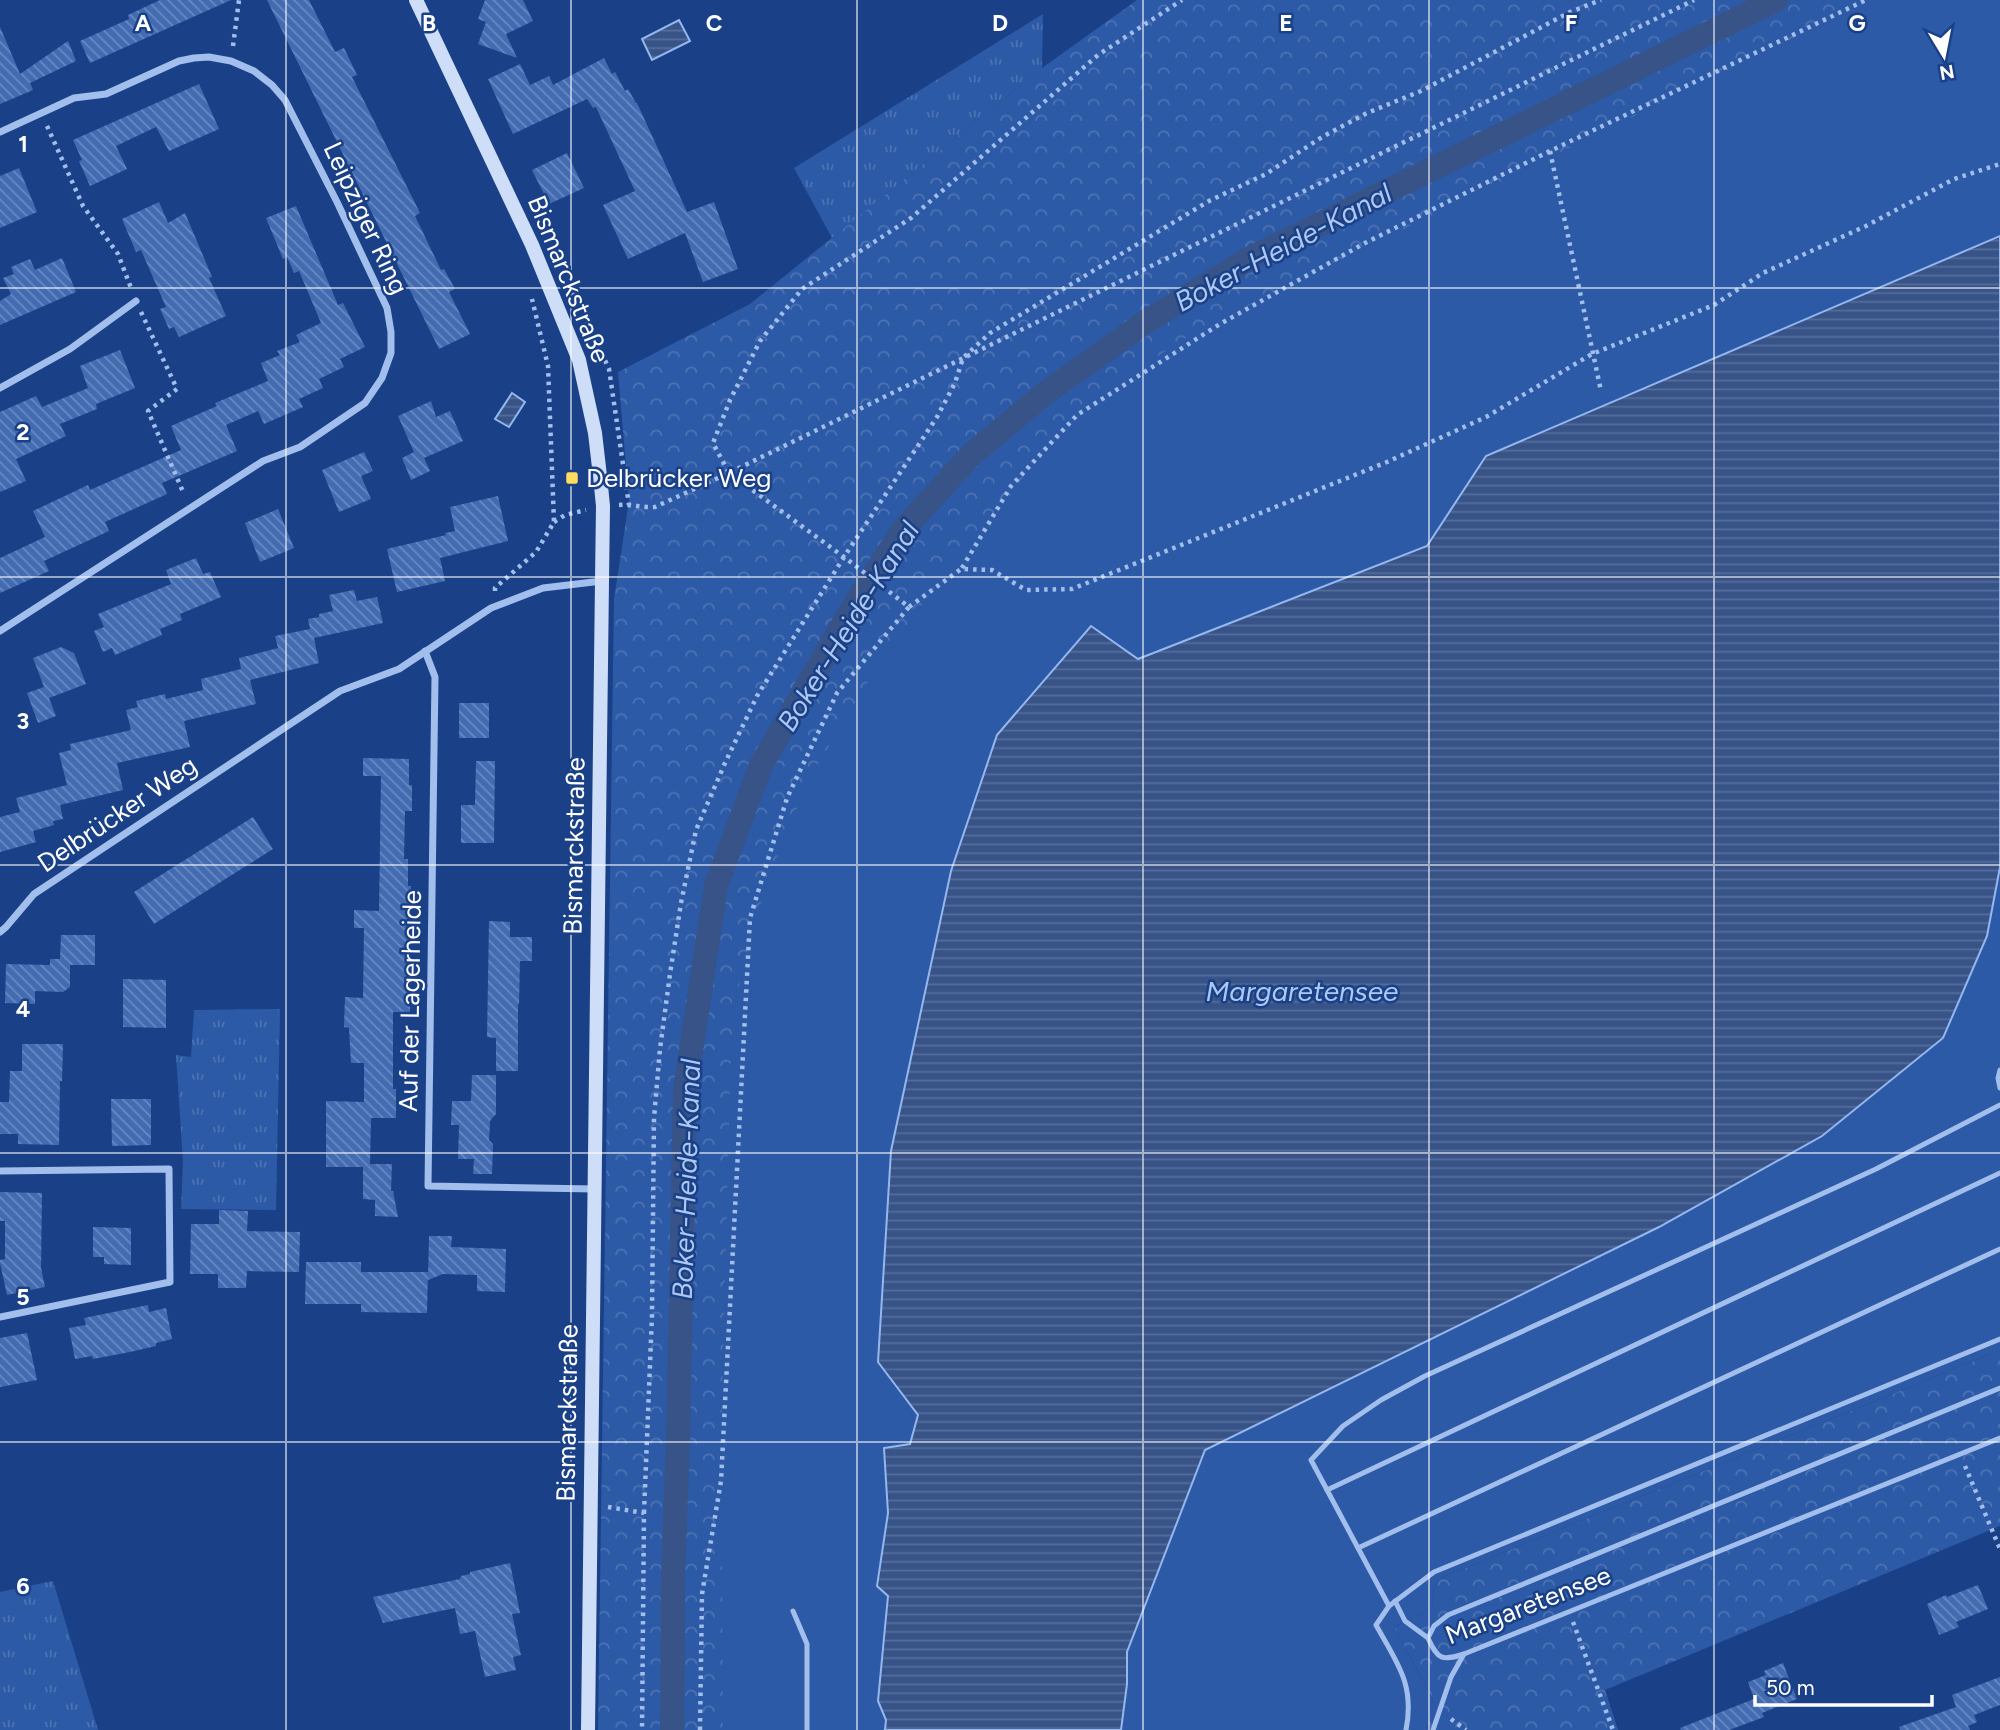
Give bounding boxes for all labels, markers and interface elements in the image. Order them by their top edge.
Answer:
text: A [135,9,152,37]
text: B [422,9,436,37]
text: C [706,9,723,37]
text: D [992,9,1008,37]
text: E [1279,9,1293,37]
text: F [1565,9,1578,37]
text: G [1848,9,1866,37]
north arrow [1909,21,1979,91]
text: N [1938,60,1956,85]
text: 1 [18,130,28,158]
street label: Leipziger Ring [317,137,415,299]
water label: Boker-Heide-Kanal [1169,175,1398,319]
street label: Bismarckstraße [521,191,617,367]
text: 2 [16,418,30,446]
place label: Delbrücker Weg [586,462,772,494]
marker: Delbrücker Weg [564,470,580,486]
water label: Boker-Heide-Kanal [770,514,927,737]
text: 3 [17,707,29,735]
street label: Delbrücker Weg [31,749,203,879]
street label: Bismarckstraße [556,757,592,935]
street label: Auf der Lagerheide [392,890,428,1112]
water label: Margaretensee [1206,974,1398,1008]
text: 4 [16,995,30,1023]
water label: Boker-Heide-Kanal [665,1057,707,1300]
text: 5 [16,1283,30,1311]
street label: Bismarckstraße [549,1324,585,1502]
street label: Margaretensee [1441,1559,1615,1651]
text: 6 [16,1572,30,1600]
scale bar [1755,1664,1932,1708]
text: 50 m [1766,1675,1815,1700]

